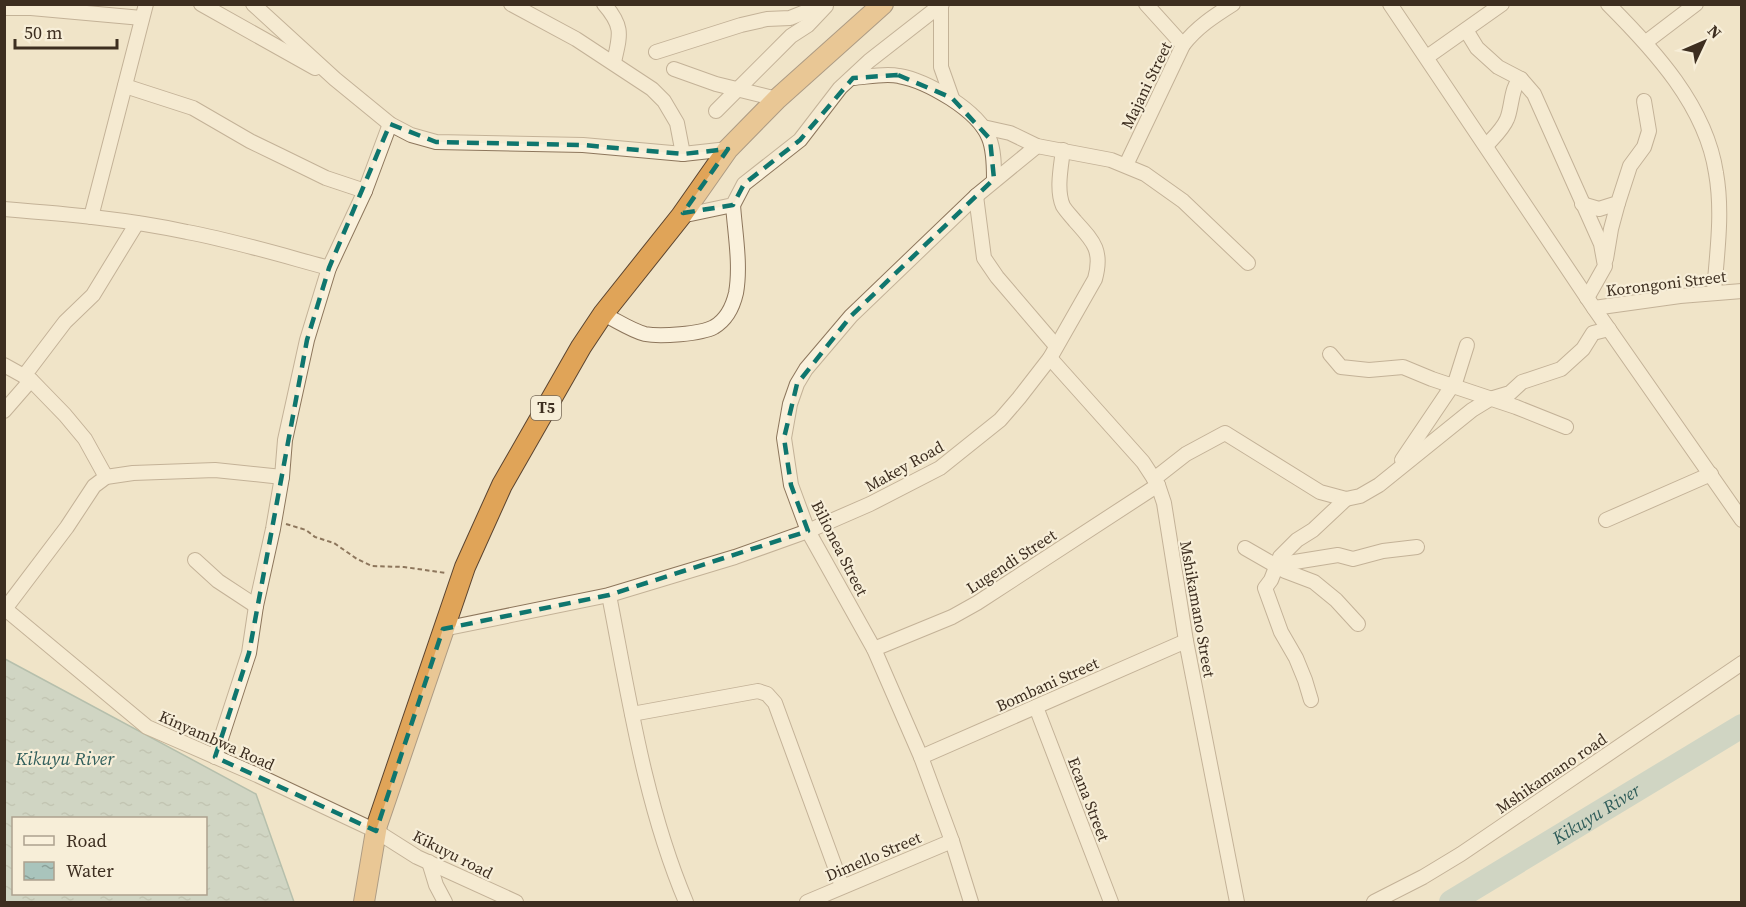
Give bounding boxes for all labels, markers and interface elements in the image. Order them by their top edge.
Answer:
scale bar [15,12,117,50]
north arrow [1674,12,1734,72]
text: 50 m [24,20,62,45]
text: N [1703,20,1727,44]
street label: Majani Street [1115,37,1177,132]
street label: Korongoni Street [1605,265,1728,301]
road number: T5 [531,396,561,420]
street label: Makey Road [861,435,947,497]
street label: Bilionea Street [807,497,874,600]
street label: Lugendi Street [962,523,1061,598]
street label: Mshikamano Street [1175,539,1221,680]
street label: Bombani Street [992,651,1102,716]
street label: Kinyambwa Road [156,705,278,775]
street label: Mshikamano road [1491,728,1611,818]
water label: Kikuyu River [15,746,115,771]
street label: Ecana Street [1063,754,1115,845]
water label: Kikuyu River [1547,777,1646,850]
legend [12,817,207,895]
street label: Kikuyu road [409,824,497,884]
street label: Dimello Street [822,826,925,886]
text: Road [66,828,107,853]
text: Water [66,858,114,883]

